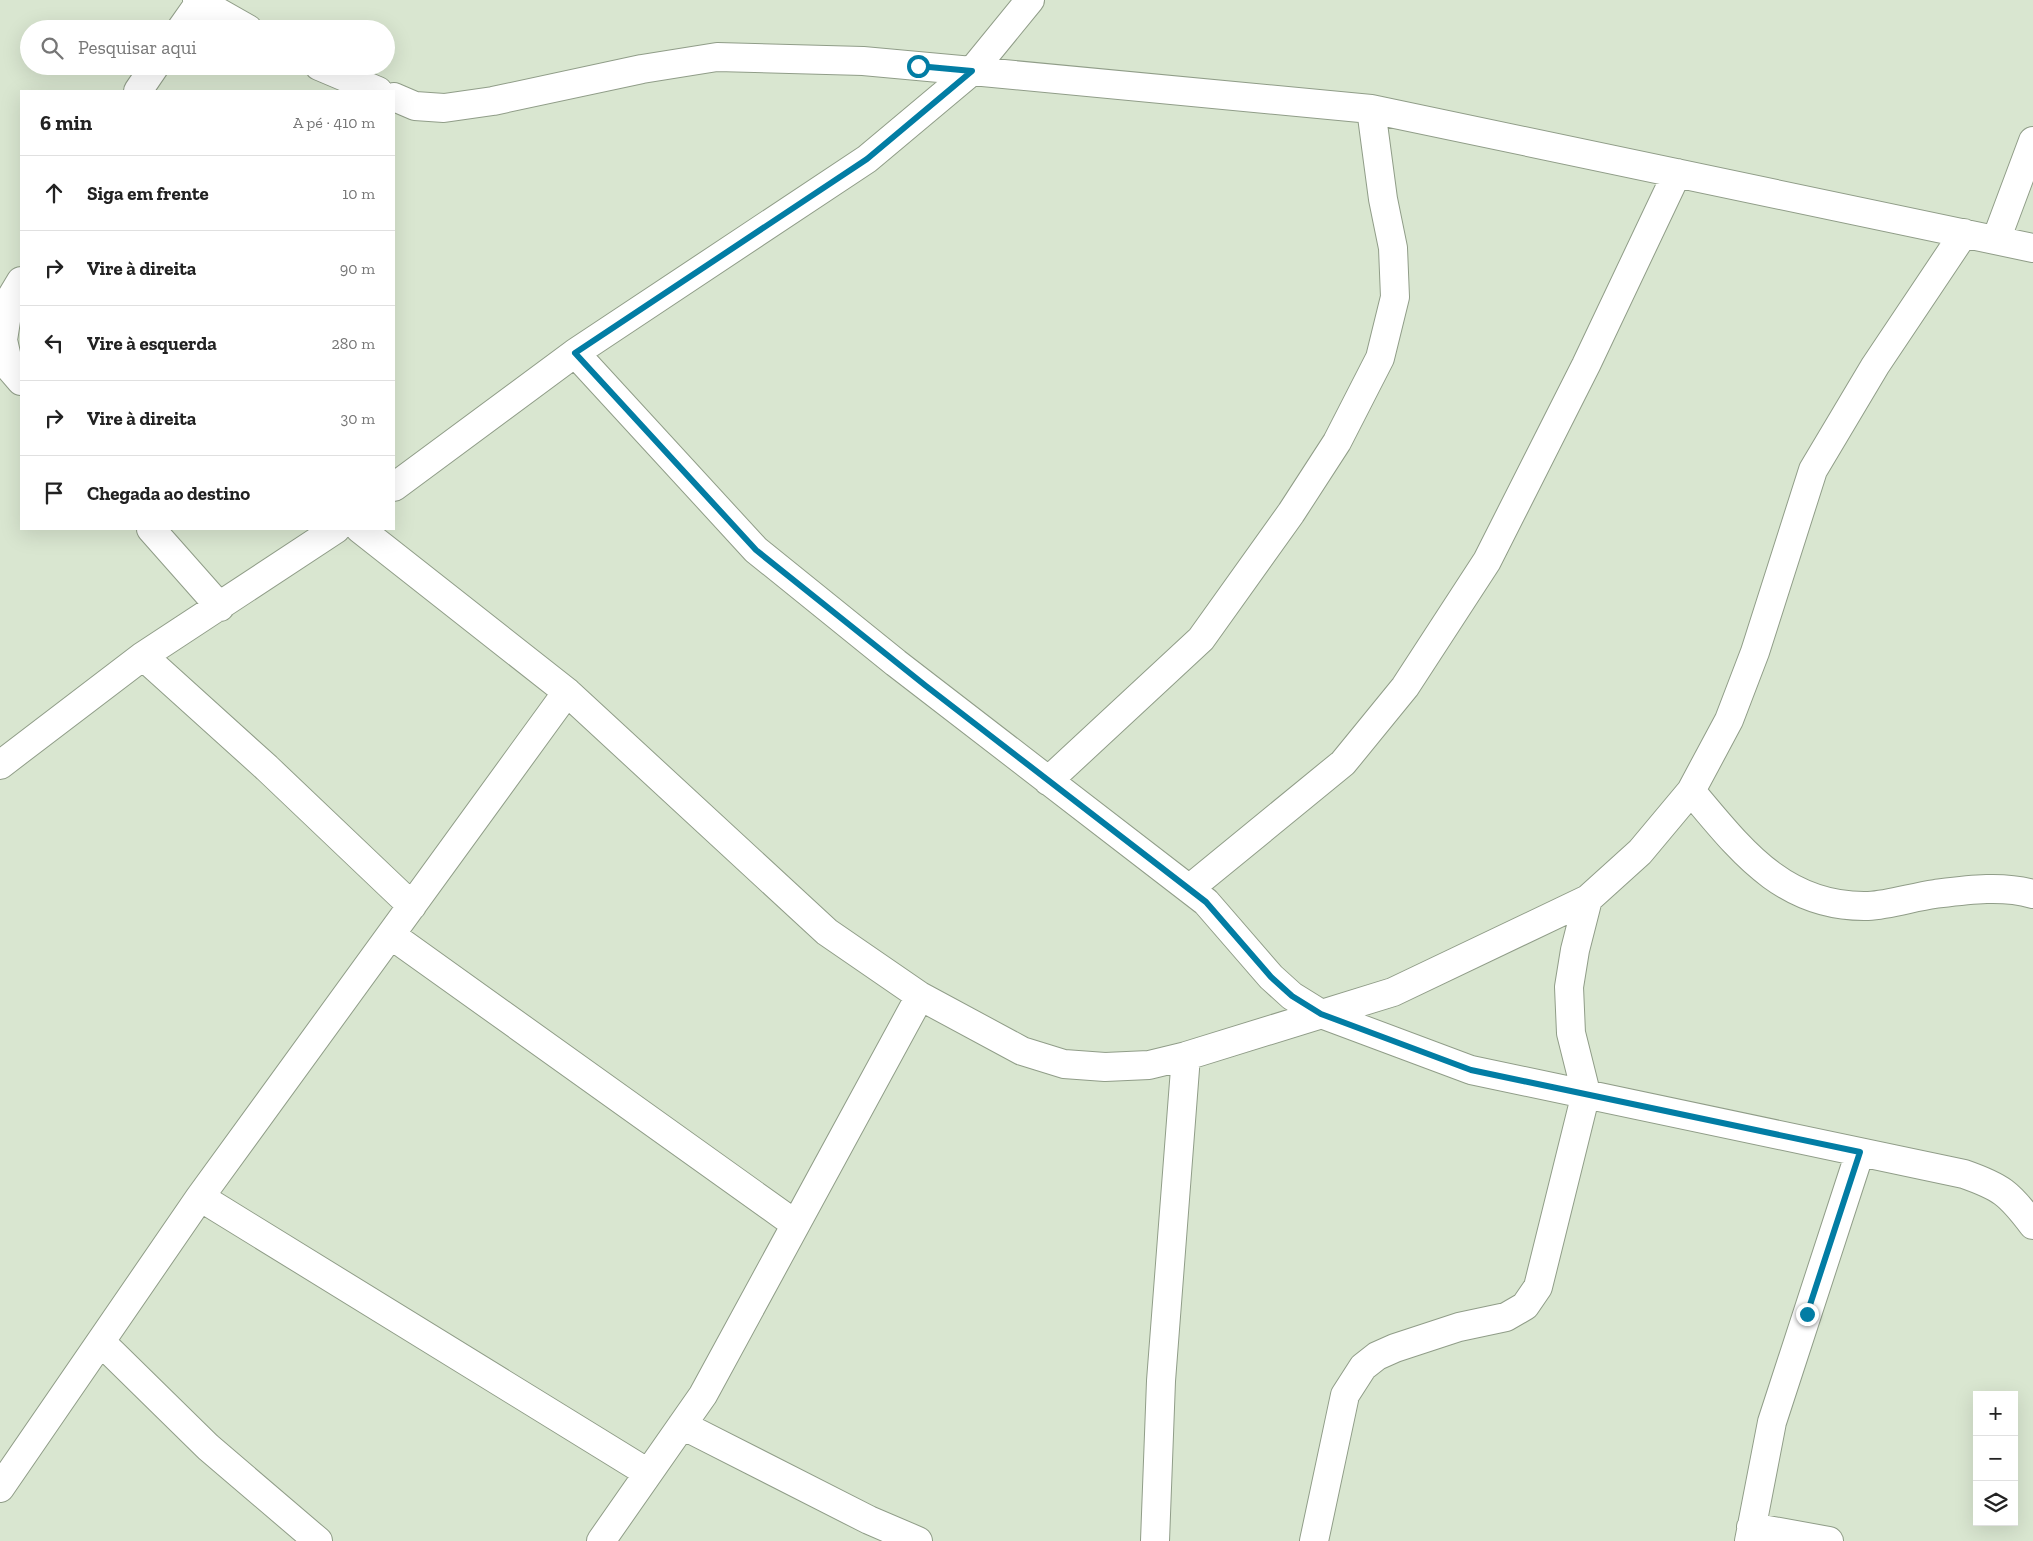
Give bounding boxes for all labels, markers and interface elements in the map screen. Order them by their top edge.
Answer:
search box [20,20,395,75]
icon: search [38,34,66,62]
text: Pesquisar aqui [78,36,197,59]
route start [907,55,930,78]
text: 6 min [40,110,92,135]
text: A pé · 410 m [293,113,375,132]
icon: ahead [40,179,68,207]
text: Siga em frente [87,182,209,205]
text: 10 m [342,184,375,203]
icon: right [40,254,68,282]
text: Vire à direita [87,257,196,280]
text: 90 m [340,259,375,278]
icon: left [40,329,68,357]
text: Vire à esquerda [87,332,217,355]
text: 280 m [331,334,375,353]
icon: right [40,404,68,432]
text: Vire à direita [87,407,196,430]
text: 30 m [341,409,375,428]
icon: arrive [40,479,68,507]
text: Chegada ao destino [87,482,250,505]
route end [1796,1303,1819,1326]
map controls [1973,1391,2018,1526]
button: + [1973,1391,2018,1436]
button: − [1973,1436,2018,1481]
button: layers [1973,1481,2018,1526]

